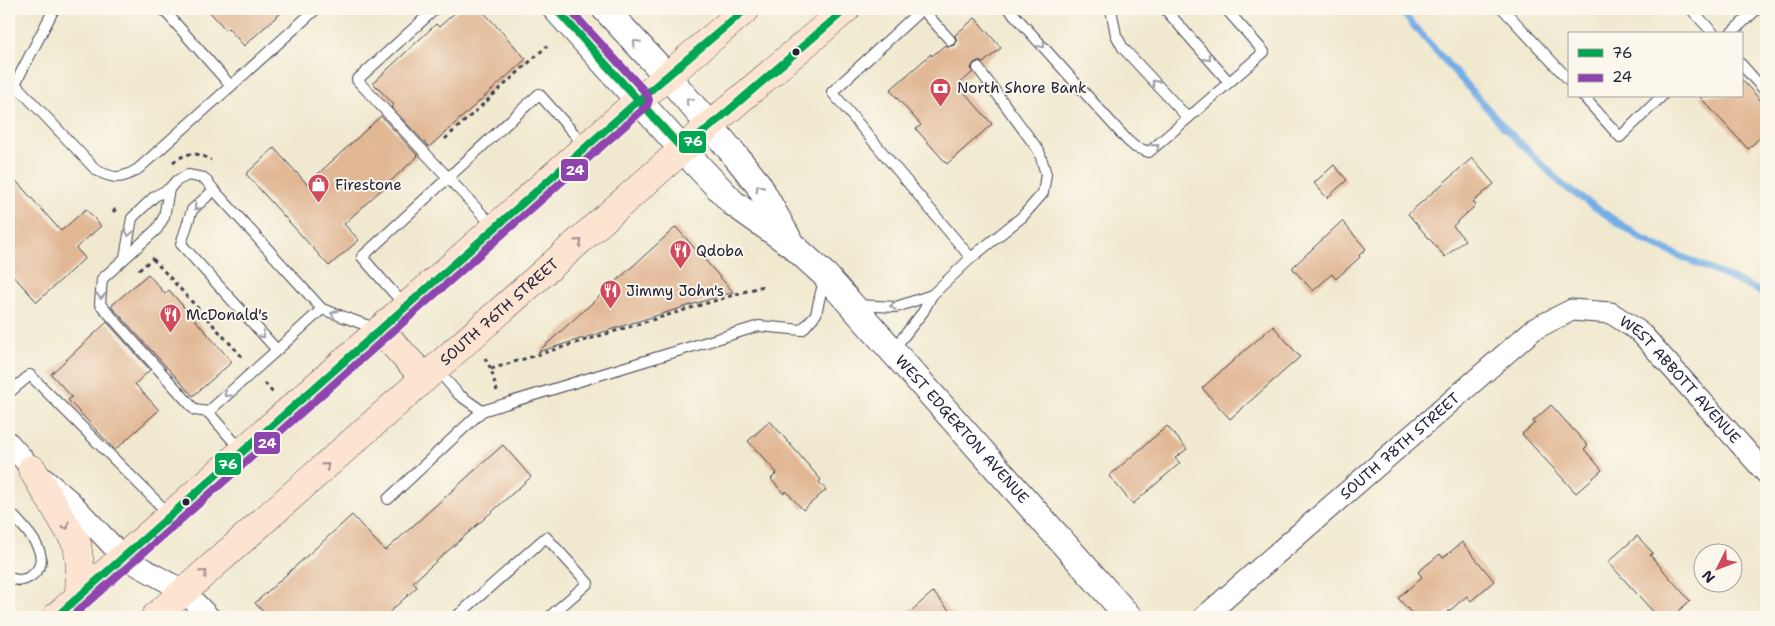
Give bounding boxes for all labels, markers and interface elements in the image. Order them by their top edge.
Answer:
legend [1568,32,1742,98]
one-way arrow [633,39,642,48]
one-way arrow [1036,40,1045,49]
text: 76 [1612,43,1632,63]
unlabelled marker [791,47,801,57]
one-way arrow [1202,53,1211,62]
text: 24 [1612,67,1632,87]
bank icon: North Shore Bank [929,76,953,107]
place label: North Shore Bank [957,78,1087,98]
one-way arrow [1152,79,1161,88]
one-way arrow [686,97,695,106]
line badge: 76 [678,130,707,154]
text: 76 [683,132,703,150]
one-way arrow [1150,144,1159,152]
line badge: 24 [560,158,589,182]
text: 24 [565,161,585,179]
shop icon: Firestone [307,173,331,204]
place label: Firestone [335,175,402,195]
one-way arrow [756,184,766,193]
one-way arrow [194,201,203,210]
one-way arrow [125,228,135,237]
one-way arrow [573,239,582,248]
restaurant icon: Qdoba [668,239,692,270]
place label: Qdoba [696,241,744,261]
street label: SOUTH 76TH STREET [436,254,563,370]
restaurant icon: Jimmy John's [598,279,622,310]
place label: Jimmy John's [626,281,724,301]
one-way arrow [96,292,106,300]
one-way arrow [888,300,896,311]
restaurant icon: McDonald's [158,303,182,334]
place label: McDonald's [186,305,268,325]
one-way arrow [330,310,339,320]
street label: WEST ABBOTT AVENUE [1615,311,1745,448]
one-way arrow [257,329,266,338]
street label: WEST EDGERTON AVENUE [891,351,1033,508]
street label: SOUTH 78TH STREET [1336,388,1464,504]
one-way arrow [224,389,233,398]
line badge: 24 [253,431,281,455]
text: 24 [257,434,277,452]
line badge: 76 [214,452,242,476]
text: 76 [218,455,238,473]
one-way arrow [320,462,329,471]
unlabelled marker [181,497,191,507]
one-way arrow [60,520,70,529]
north arrow [1692,544,1742,594]
text: N [1698,567,1719,587]
one-way arrow [199,570,208,579]

